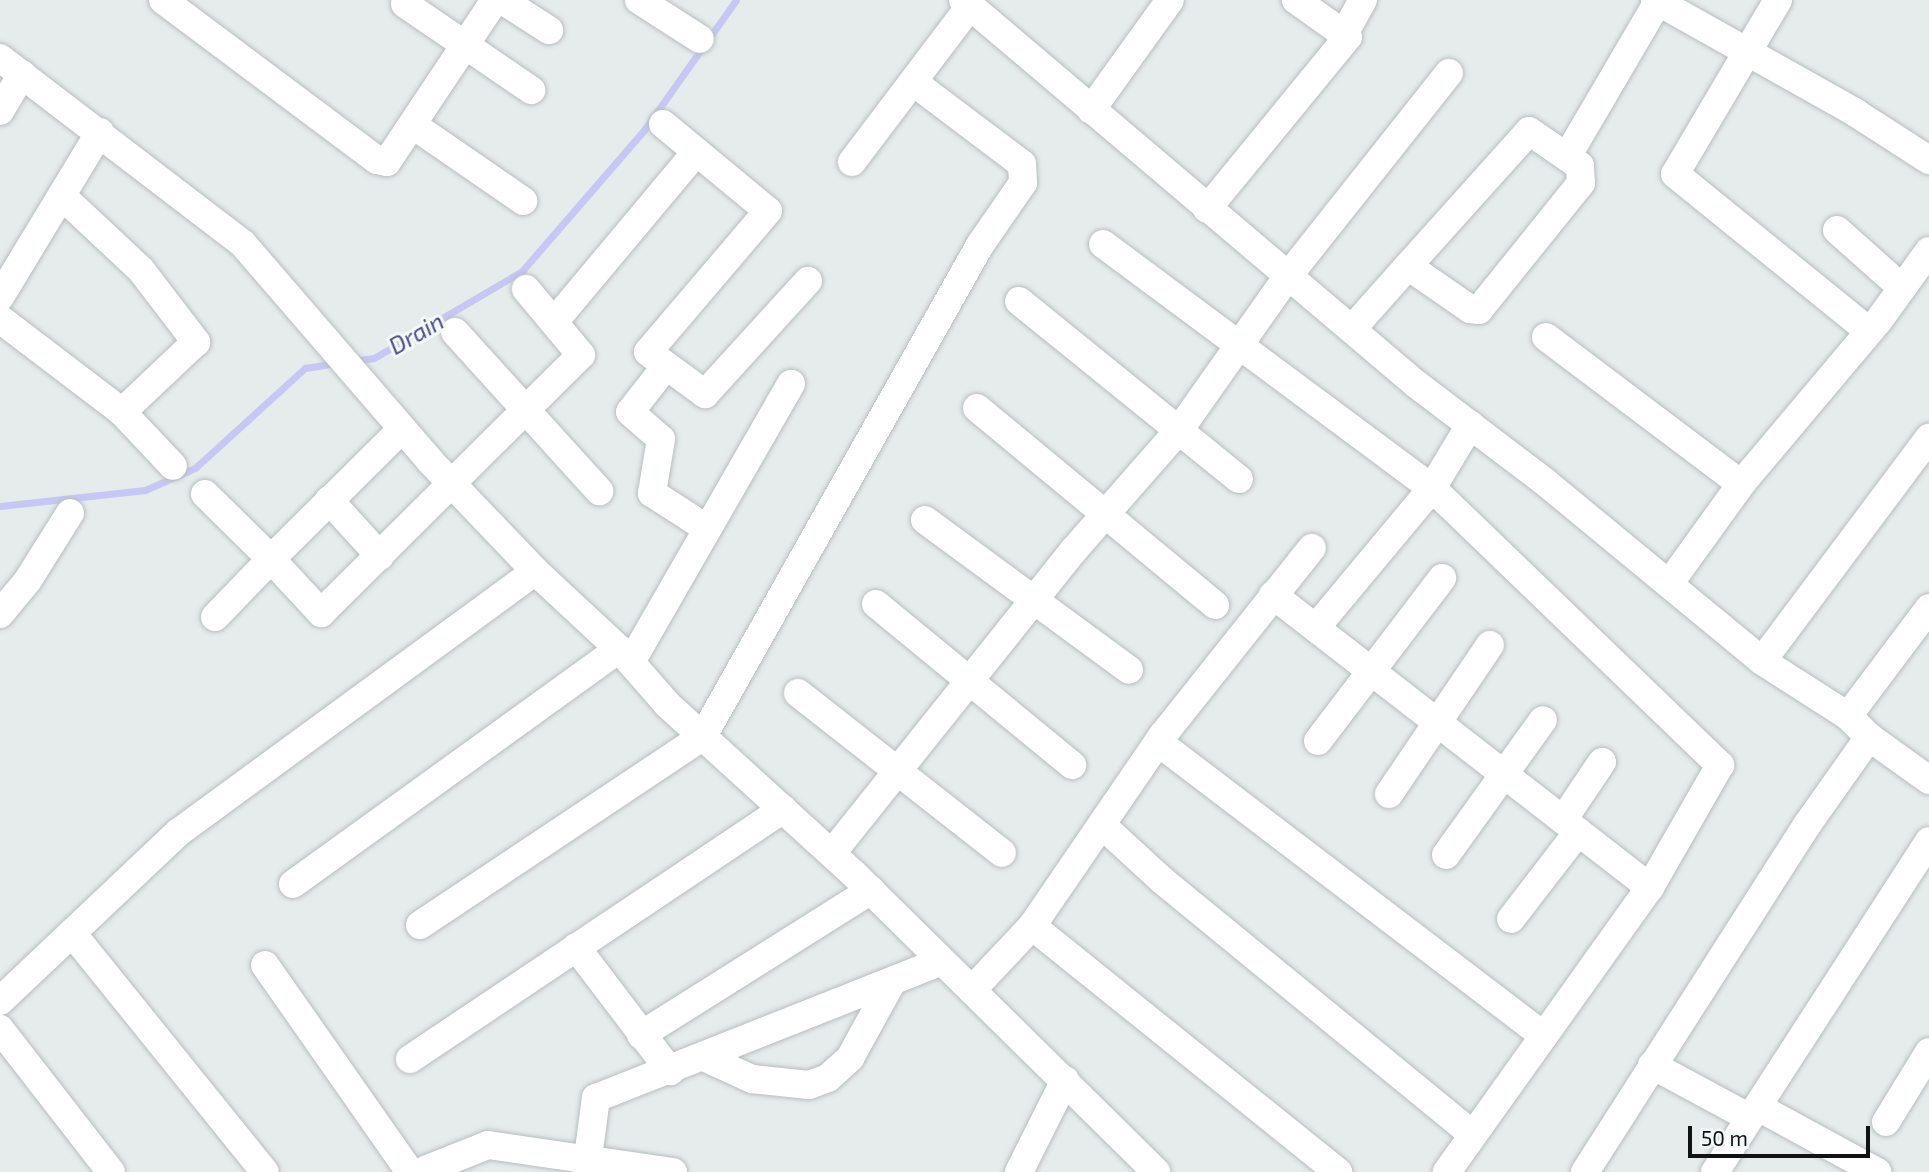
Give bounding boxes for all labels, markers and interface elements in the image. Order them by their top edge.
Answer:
water label: Drain [383,306,449,360]
scale bar [1691,1112,1873,1156]
text: 50 m [1701,1125,1748,1150]

